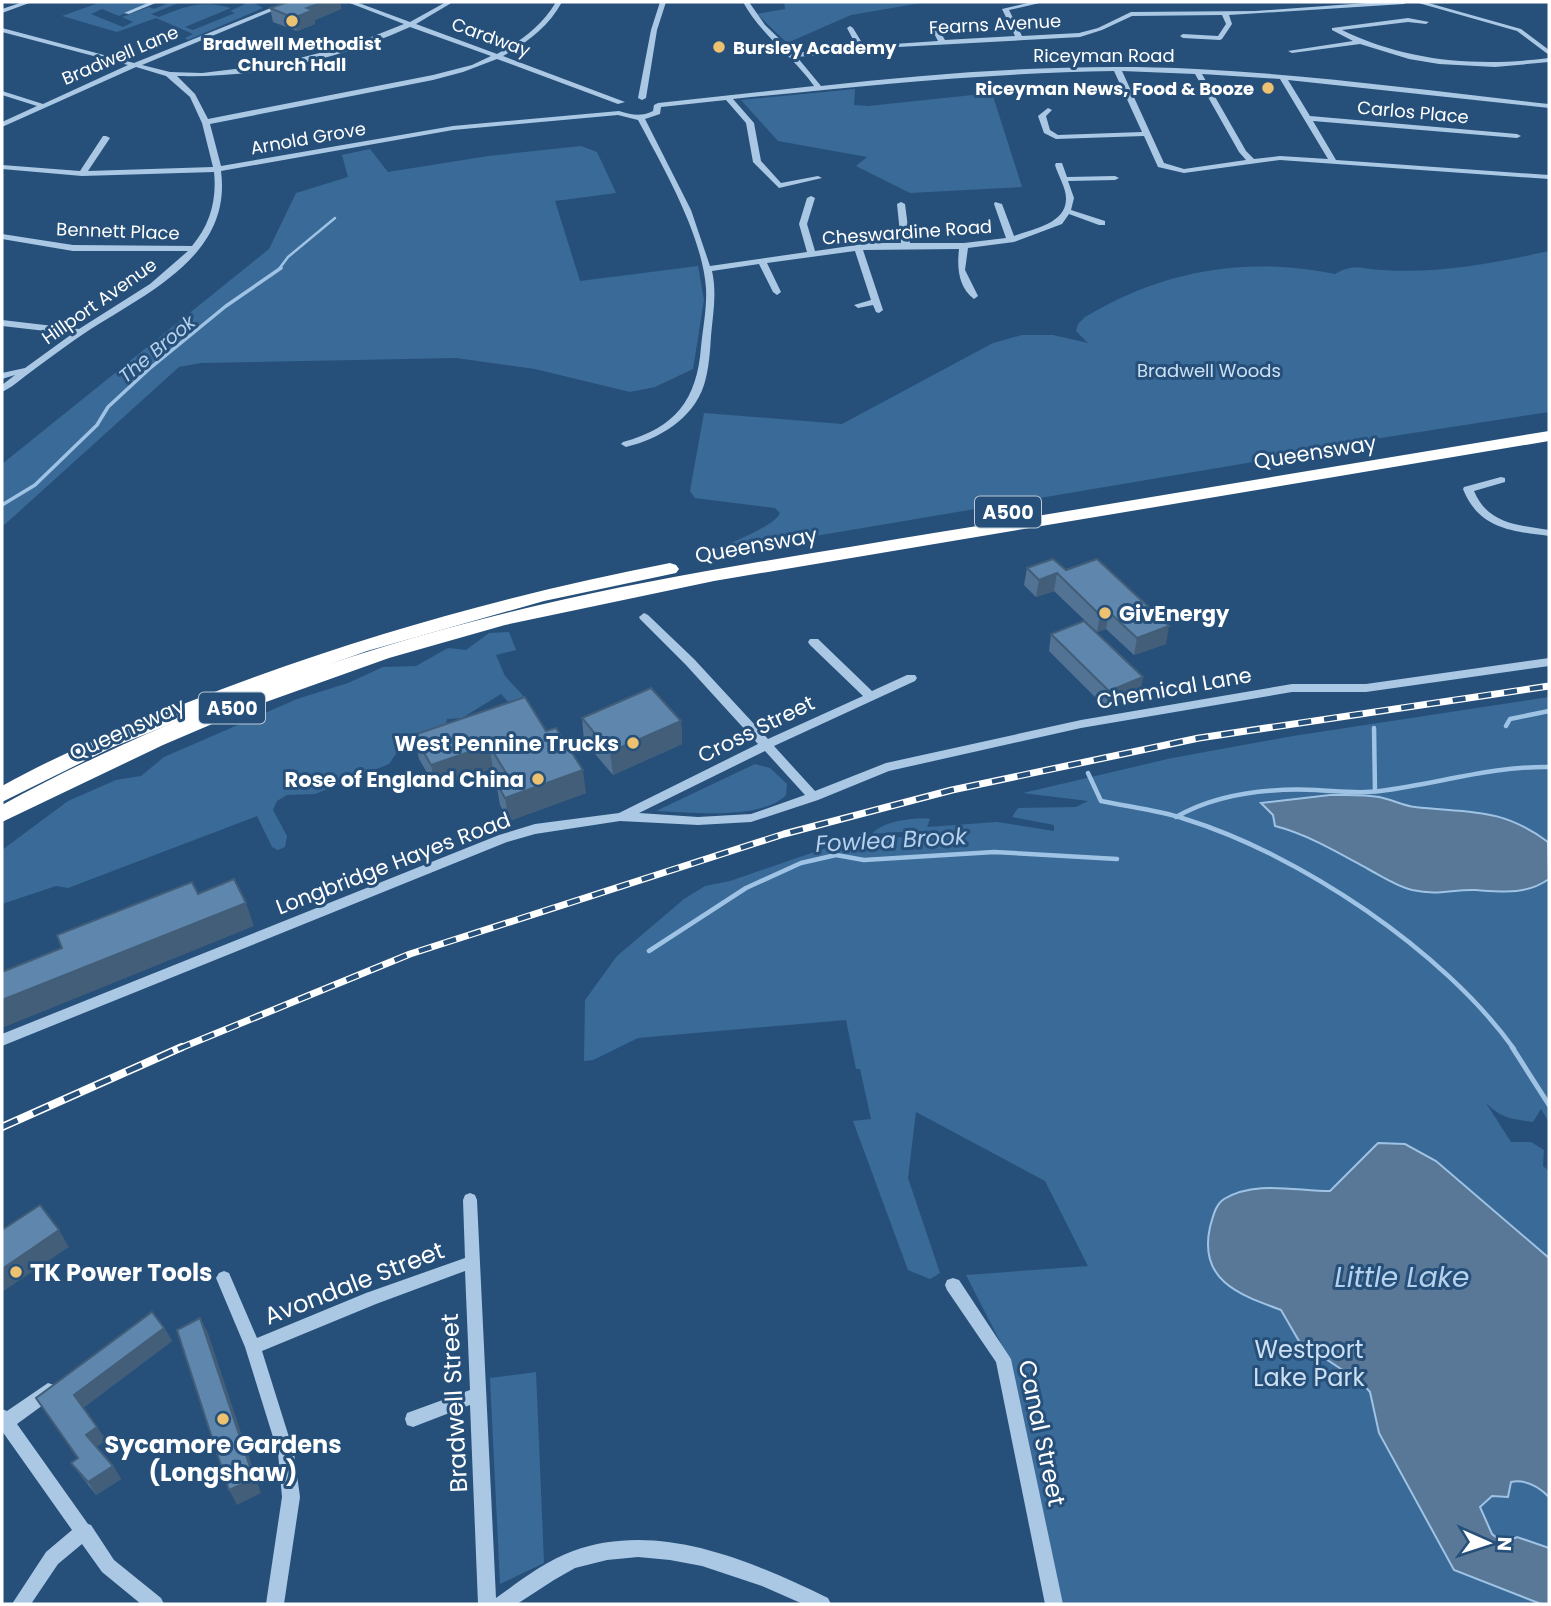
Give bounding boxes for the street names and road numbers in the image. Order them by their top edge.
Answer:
street label: Fearns Avenue [928,8,1062,40]
street label: Cardway [448,11,534,63]
street label: Bradwell Lane [58,19,182,91]
street label: Riceyman Road [1033,43,1175,68]
street label: Carlos Place [1356,95,1470,129]
street label: Arnold Grove [248,116,368,160]
street label: Cheswardine Road [821,214,993,250]
street label: Bennett Place [56,216,180,246]
street label: Hillport Avenue [36,252,162,350]
street label: Queensway [1252,428,1379,476]
road number: A500 [975,496,1041,527]
street label: Queensway [693,520,820,570]
street label: Chemical Lane [1094,660,1254,716]
street label: Cross Street [693,688,819,770]
street label: Queensway [65,691,190,767]
road number: A500 [199,692,265,723]
street label: Longbridge Hayes Road [272,805,514,921]
street label: Avondale Street [259,1234,449,1332]
street label: Bradwell Street [433,1313,475,1493]
street label: Canal Street [1010,1357,1074,1509]

